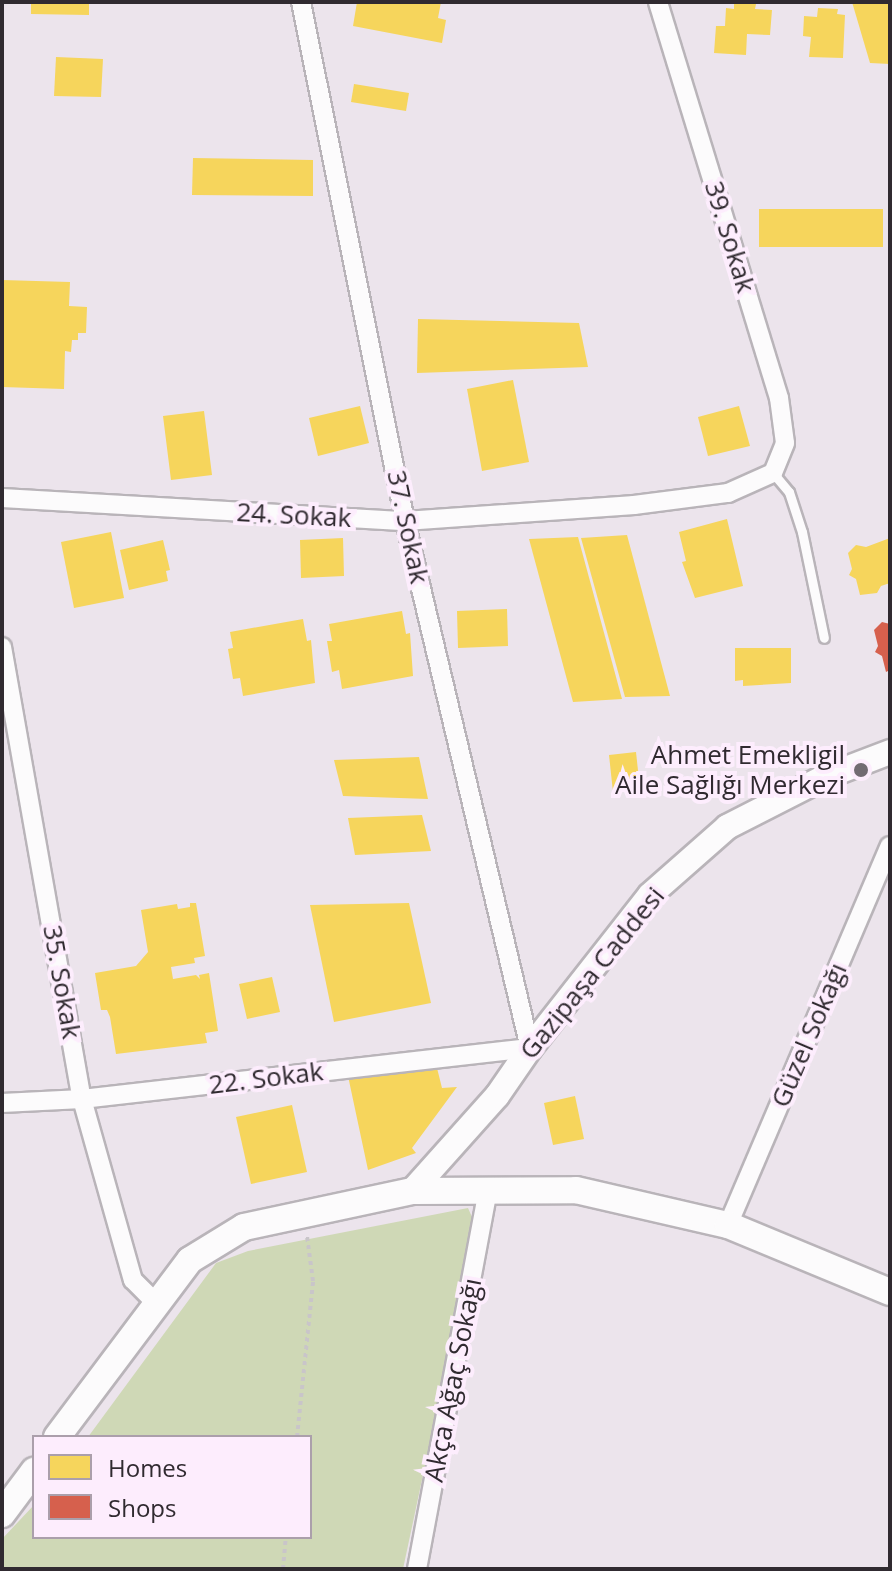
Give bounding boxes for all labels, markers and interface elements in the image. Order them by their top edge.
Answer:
street label: 39. Sokak [698,177,762,297]
street label: 37. Sokak [381,468,435,586]
street label: 24. Sokak [236,496,352,534]
place label: Ahmet Emekligil Aile Sağlığı Merkezi [615,739,845,800]
marker: Ahmet Emekligil Aile Sağlığı Merkezi [852,761,870,779]
street label: Gazipaşa Caddesi [513,881,671,1065]
street label: 35. Sokak [37,923,87,1041]
street label: Güzel Sokağı [765,958,853,1112]
street label: 22. Sokak [207,1056,325,1100]
street label: Akça Ağaç Sokağı [418,1276,488,1484]
legend [32,1435,312,1539]
text: Homes [108,1451,187,1484]
text: Shops [108,1491,176,1524]

